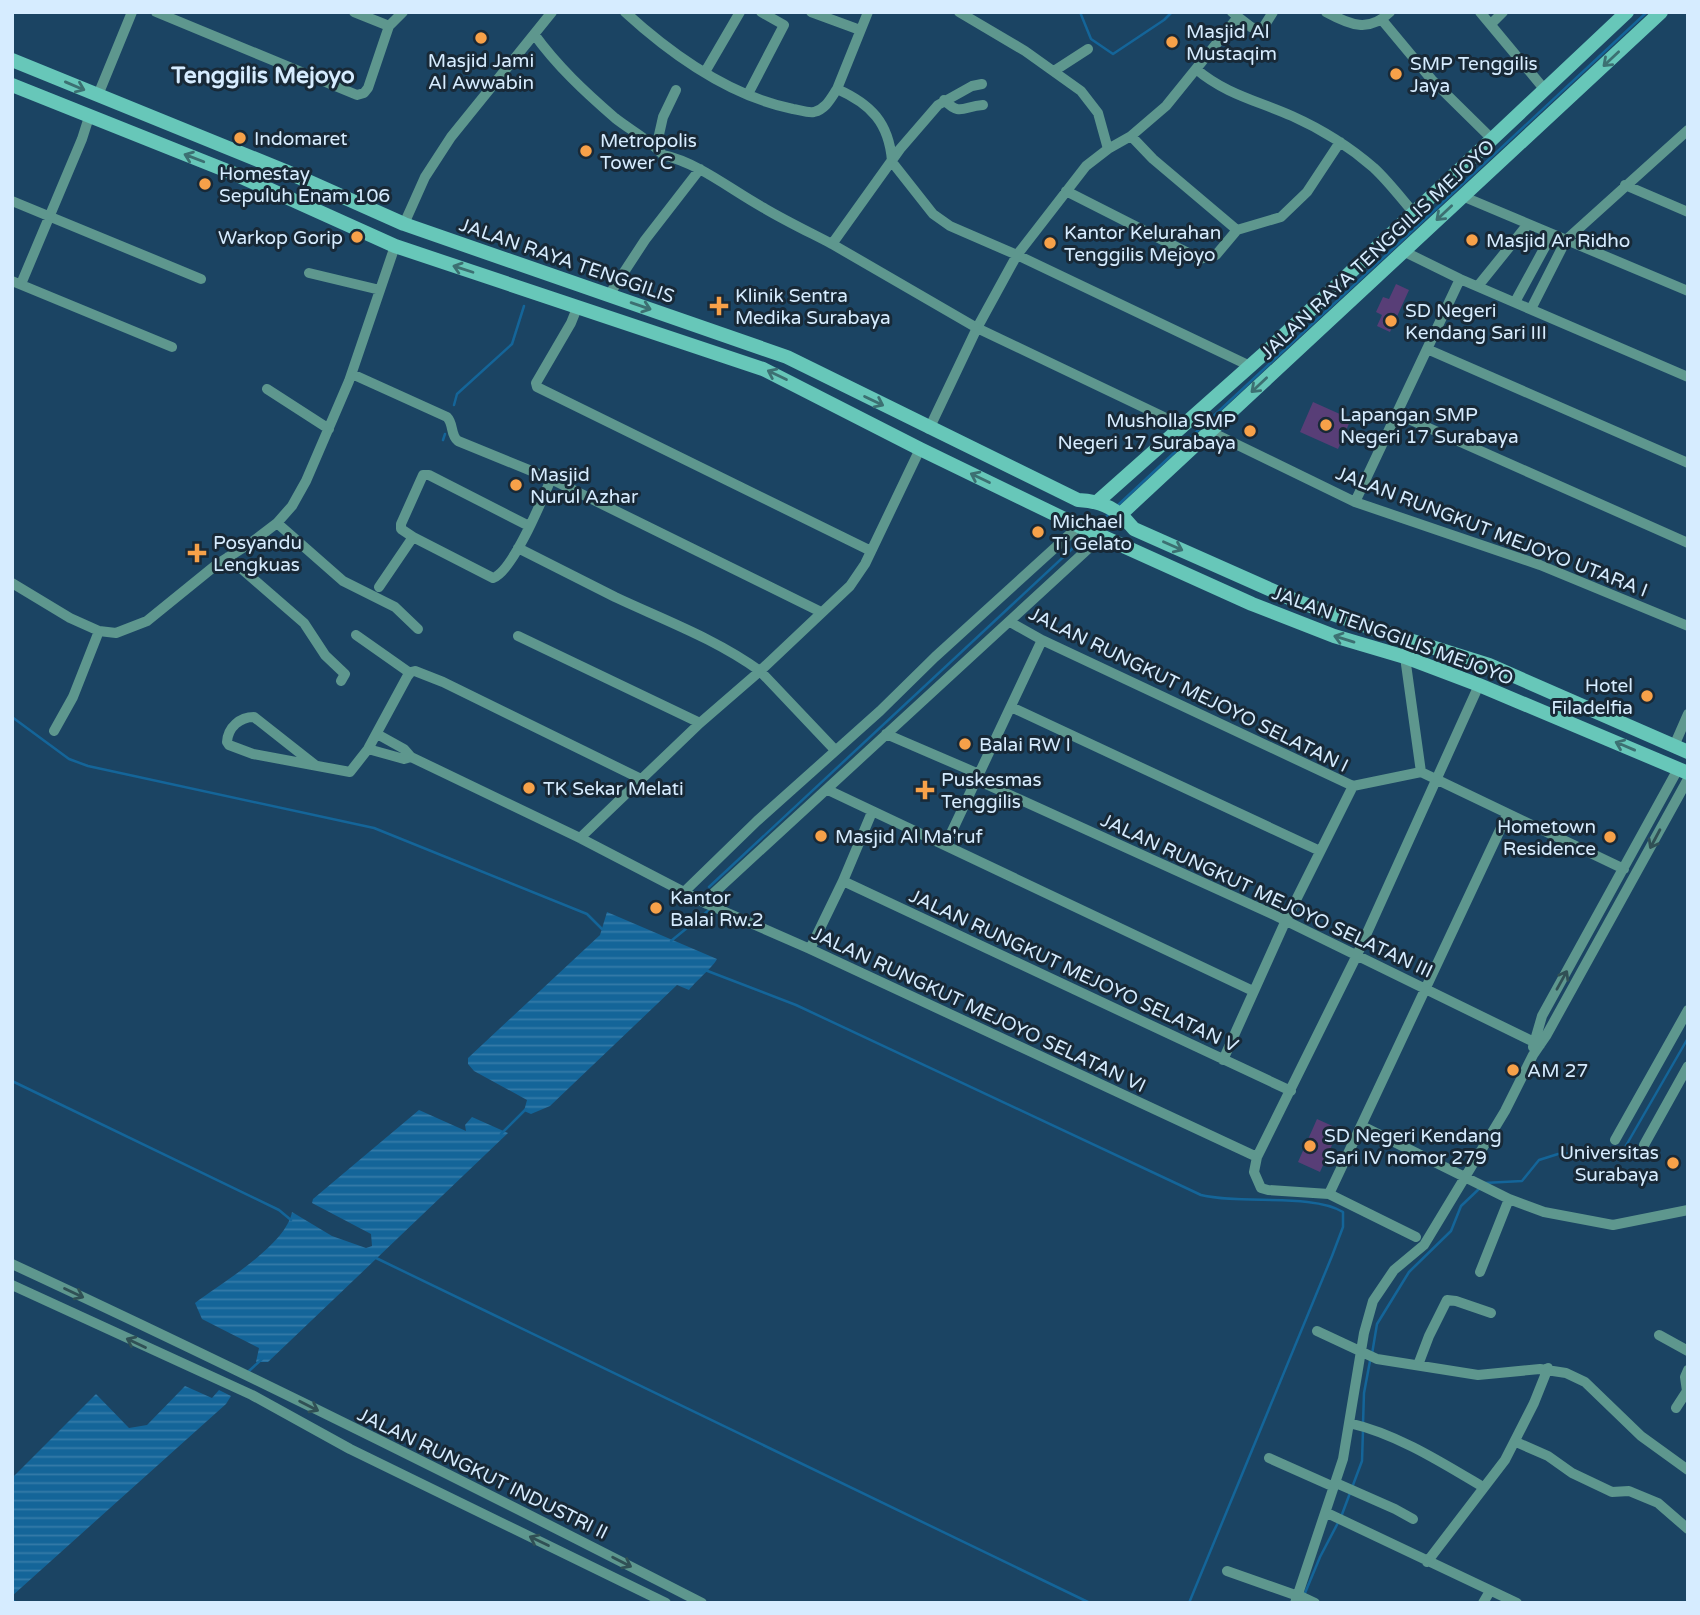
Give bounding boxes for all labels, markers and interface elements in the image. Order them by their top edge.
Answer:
place label: Masjid Al Mustaqim [1186,21,1277,65]
marker: Masjid Jami Al Awwabin [473,30,489,46]
marker: Masjid Al Mustaqim [1164,34,1180,50]
place label: Masjid Jami Al Awwabin [428,50,534,94]
one-way arrow [1603,50,1620,67]
place label: SMP Tenggilis Jaya [1410,53,1538,97]
district label: Tenggilis Mejoyo [170,62,355,90]
marker: SMP Tenggilis Jaya [1388,66,1404,82]
one-way arrow [64,80,86,93]
place label: Indomaret [254,128,347,150]
marker: Indomaret [232,130,248,146]
place label: Metropolis Tower C [600,130,697,174]
street label: JALAN RAYA TENGGILIS MEJOYO [1256,135,1499,364]
marker: Metropolis Tower C [578,143,594,159]
one-way arrow [183,151,205,164]
place label: Homestay Sepuluh Enam 106 [219,163,390,207]
marker: Homestay Sepuluh Enam 106 [197,176,213,192]
one-way arrow [1436,205,1453,222]
street label: JALAN RAYA TENGGILIS [456,214,677,308]
place label: Kantor Kelurahan Tenggilis Mejoyo [1064,222,1221,266]
place label: Warkop Gorip [218,227,343,249]
marker: Warkop Gorip [349,229,365,245]
place label: Masjid Ar Ridho [1486,230,1630,252]
marker: Masjid Ar Ridho [1464,232,1480,248]
marker: Kantor Kelurahan Tenggilis Mejoyo [1042,235,1058,251]
one-way arrow [452,262,474,274]
place label: Klinik Sentra Medika Surabaya [735,285,891,329]
marker: Klinik Sentra Medika Surabaya [709,296,729,316]
one-way arrow [630,300,652,313]
place label: SD Negeri Kendang Sari III [1405,300,1547,344]
marker: SD Negeri Kendang Sari III [1383,313,1399,329]
one-way arrow [767,368,788,382]
one-way arrow [1251,376,1268,393]
one-way arrow [863,395,884,408]
place label: Lapangan SMP Negeri 17 Surabaya [1340,404,1519,448]
place label: Musholla SMP Negeri 17 Surabaya [1057,410,1236,454]
marker: Lapangan SMP Negeri 17 Surabaya [1318,417,1334,433]
marker: Musholla SMP Negeri 17 Surabaya [1242,423,1258,439]
street label: JALAN RUNGKUT MEJOYO UTARA I [1333,462,1651,602]
place label: Masjid Nurul Azhar [530,464,639,508]
one-way arrow [970,471,991,485]
marker: Masjid Nurul Azhar [508,477,524,493]
place label: Michael Tj Gelato [1052,511,1132,555]
marker: Michael Tj Gelato [1030,524,1046,540]
place label: Posyandu Lengkuas [213,532,302,576]
one-way arrow [1161,540,1183,553]
marker: Posyandu Lengkuas [187,543,207,563]
street label: JALAN TENGGILIS MEJOYO [1269,582,1516,690]
street label: JALAN RUNGKUT MEJOYO SELATAN I [1025,603,1352,777]
one-way arrow [1333,632,1355,645]
place label: Hotel Filadelfia [1551,675,1633,719]
marker: Hotel Filadelfia [1639,688,1655,704]
place label: Balai RW I [979,734,1071,756]
marker: Balai RW I [957,736,973,752]
one-way arrow [1615,739,1636,752]
place label: Puskesmas Tenggilis [941,769,1042,813]
place label: TK Sekar Melati [543,778,684,800]
marker: TK Sekar Melati [521,780,537,796]
marker: Puskesmas Tenggilis [915,780,935,800]
street label: JALAN RUNGKUT MEJOYO SELATAN III [1097,809,1436,983]
place label: Hometown Residence [1497,816,1596,860]
place label: Masjid Al Ma'ruf [835,826,983,848]
marker: Masjid Al Ma'ruf [813,828,829,844]
one-way arrow [1648,828,1661,849]
marker: Hometown Residence [1602,829,1618,845]
street label: JALAN RUNGKUT MEJOYO SELATAN V [906,885,1242,1057]
place label: Kantor Balai Rw.2 [670,887,764,931]
marker: Kantor Balai Rw.2 [648,900,664,916]
street label: JALAN RUNGKUT MEJOYO SELATAN VI [808,923,1149,1097]
one-way arrow [1555,970,1569,990]
place label: AM 27 [1527,1060,1588,1082]
marker: AM 27 [1505,1062,1521,1078]
place label: SD Negeri Kendang Sari IV nomor 279 [1324,1125,1502,1169]
marker: SD Negeri Kendang Sari IV nomor 279 [1302,1138,1318,1154]
place label: Universitas Surabaya [1560,1142,1659,1186]
marker: Universitas Surabaya [1665,1155,1681,1171]
one-way arrow [63,1287,84,1300]
one-way arrow [126,1336,148,1349]
one-way arrow [298,1400,319,1413]
street label: JALAN RUNGKUT INDUSTRI II [354,1404,611,1544]
one-way arrow [529,1533,550,1547]
one-way arrow [611,1555,632,1569]

